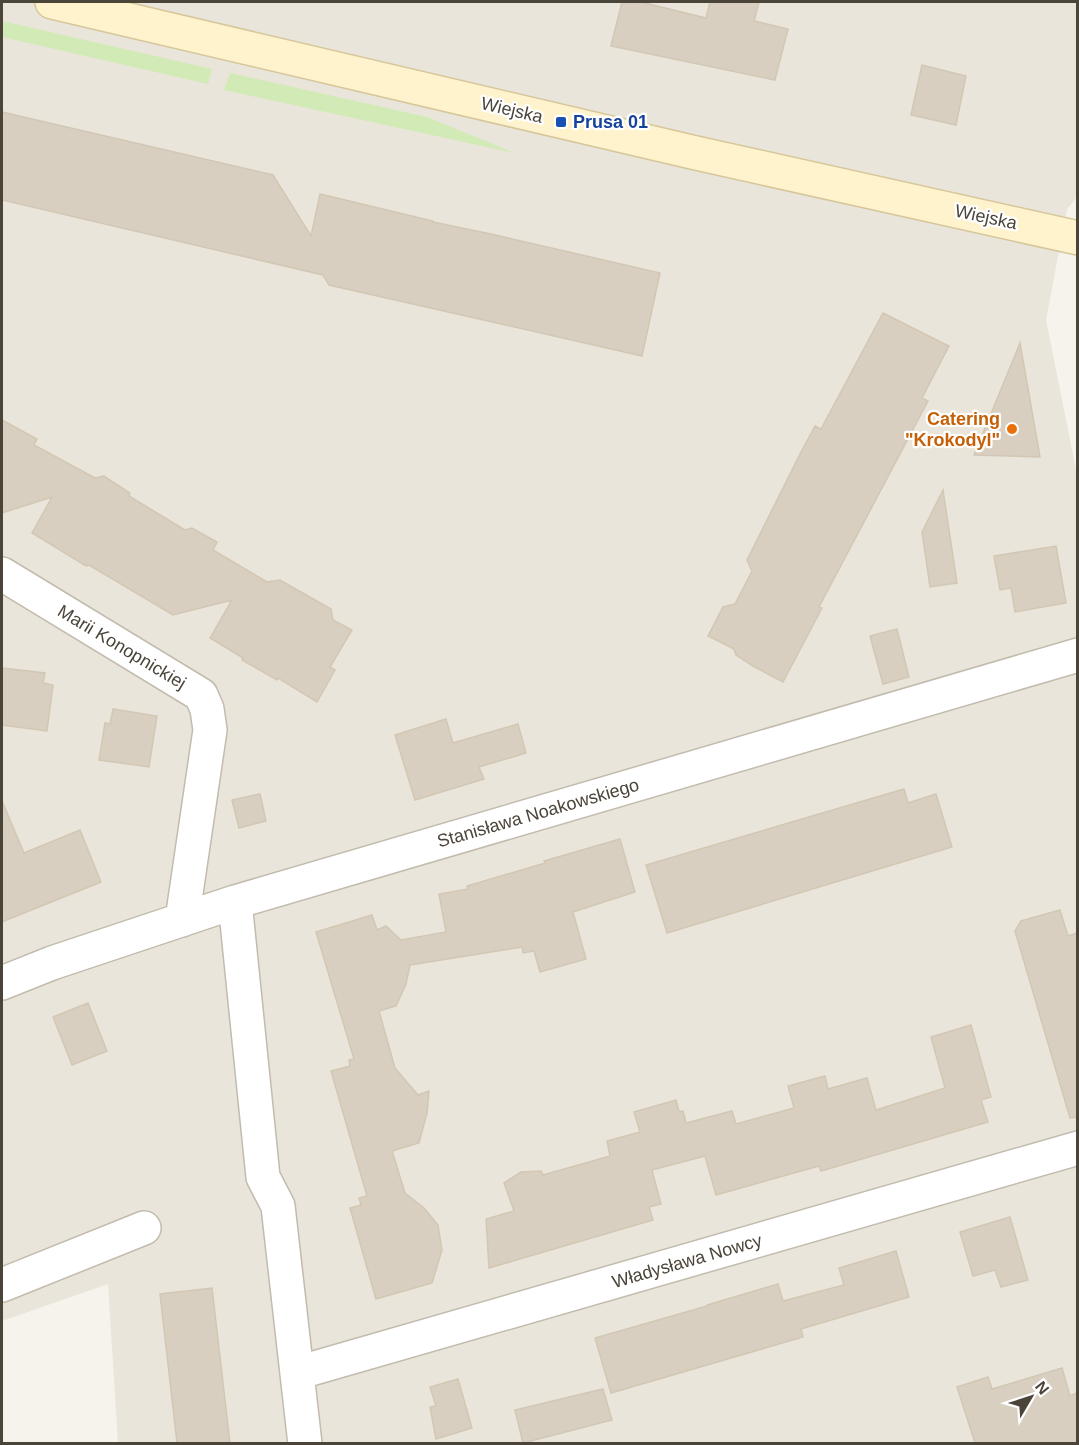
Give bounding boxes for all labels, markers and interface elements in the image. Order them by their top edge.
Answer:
street label: Wiejska [479,93,546,127]
place label: Prusa 01 [573,112,648,132]
marker: Prusa 01 [554,115,568,129]
street label: Wiejska [953,201,1020,234]
place label: Catering "Krokodyl" [905,409,1000,450]
marker: Catering "Krokodyl" [1005,422,1019,436]
street label: Marii Konopnickiej [54,601,190,693]
street label: Stanisława Noakowskiego [435,775,641,851]
street label: Władysława Nowcy [610,1230,764,1292]
north arrow [1001,1367,1061,1427]
text: N [1032,1378,1053,1398]

